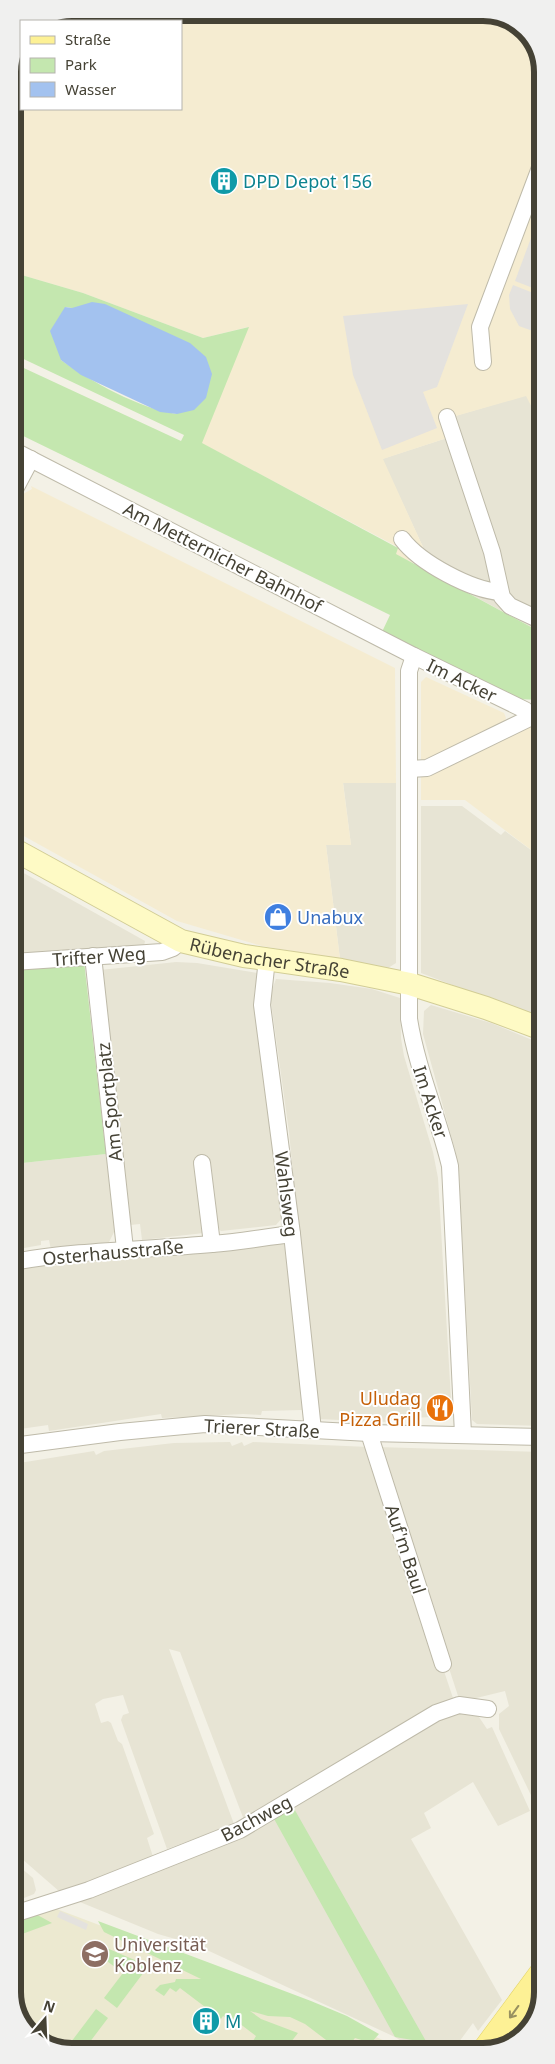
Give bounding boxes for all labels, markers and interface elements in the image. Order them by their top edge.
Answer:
legend [20,20,182,110]
text: Straße [65,29,111,49]
text: Park [65,54,97,74]
text: Wasser [65,79,116,99]
building icon: DPD Depot 156 [209,166,239,196]
place label: DPD Depot 156 [243,169,372,193]
street label: Am Metternicher Bahnhof [119,496,327,618]
street label: Im Acker [423,653,501,707]
shop icon: Unabux [263,902,293,932]
place label: Unabux [297,905,364,929]
street label: Rübenacher Straße [187,932,352,983]
street label: Trifter Weg [51,941,147,971]
street label: Am Sportplatz [91,1041,127,1163]
street label: Im Acker [408,1063,454,1142]
street label: Wahlsweg [270,1150,304,1238]
street label: Osterhausstraße [41,1234,185,1270]
place label: Uludag Pizza Grill [339,1386,421,1431]
restaurant icon: Uludag Pizza Grill [425,1393,455,1423]
street label: Trierer Straße [204,1413,320,1443]
street label: Auf'm Baul [380,1501,432,1597]
street label: Bachweg [216,1789,296,1847]
place label: Universität Koblenz [114,1932,207,1977]
school or university icon: Universität Koblenz [80,1939,110,1969]
north arrow [20,1994,70,2044]
text: N [41,1995,58,2017]
one-way arrow [509,2005,519,2019]
building icon: M [191,2006,221,2036]
place label: M [225,2009,241,2033]

